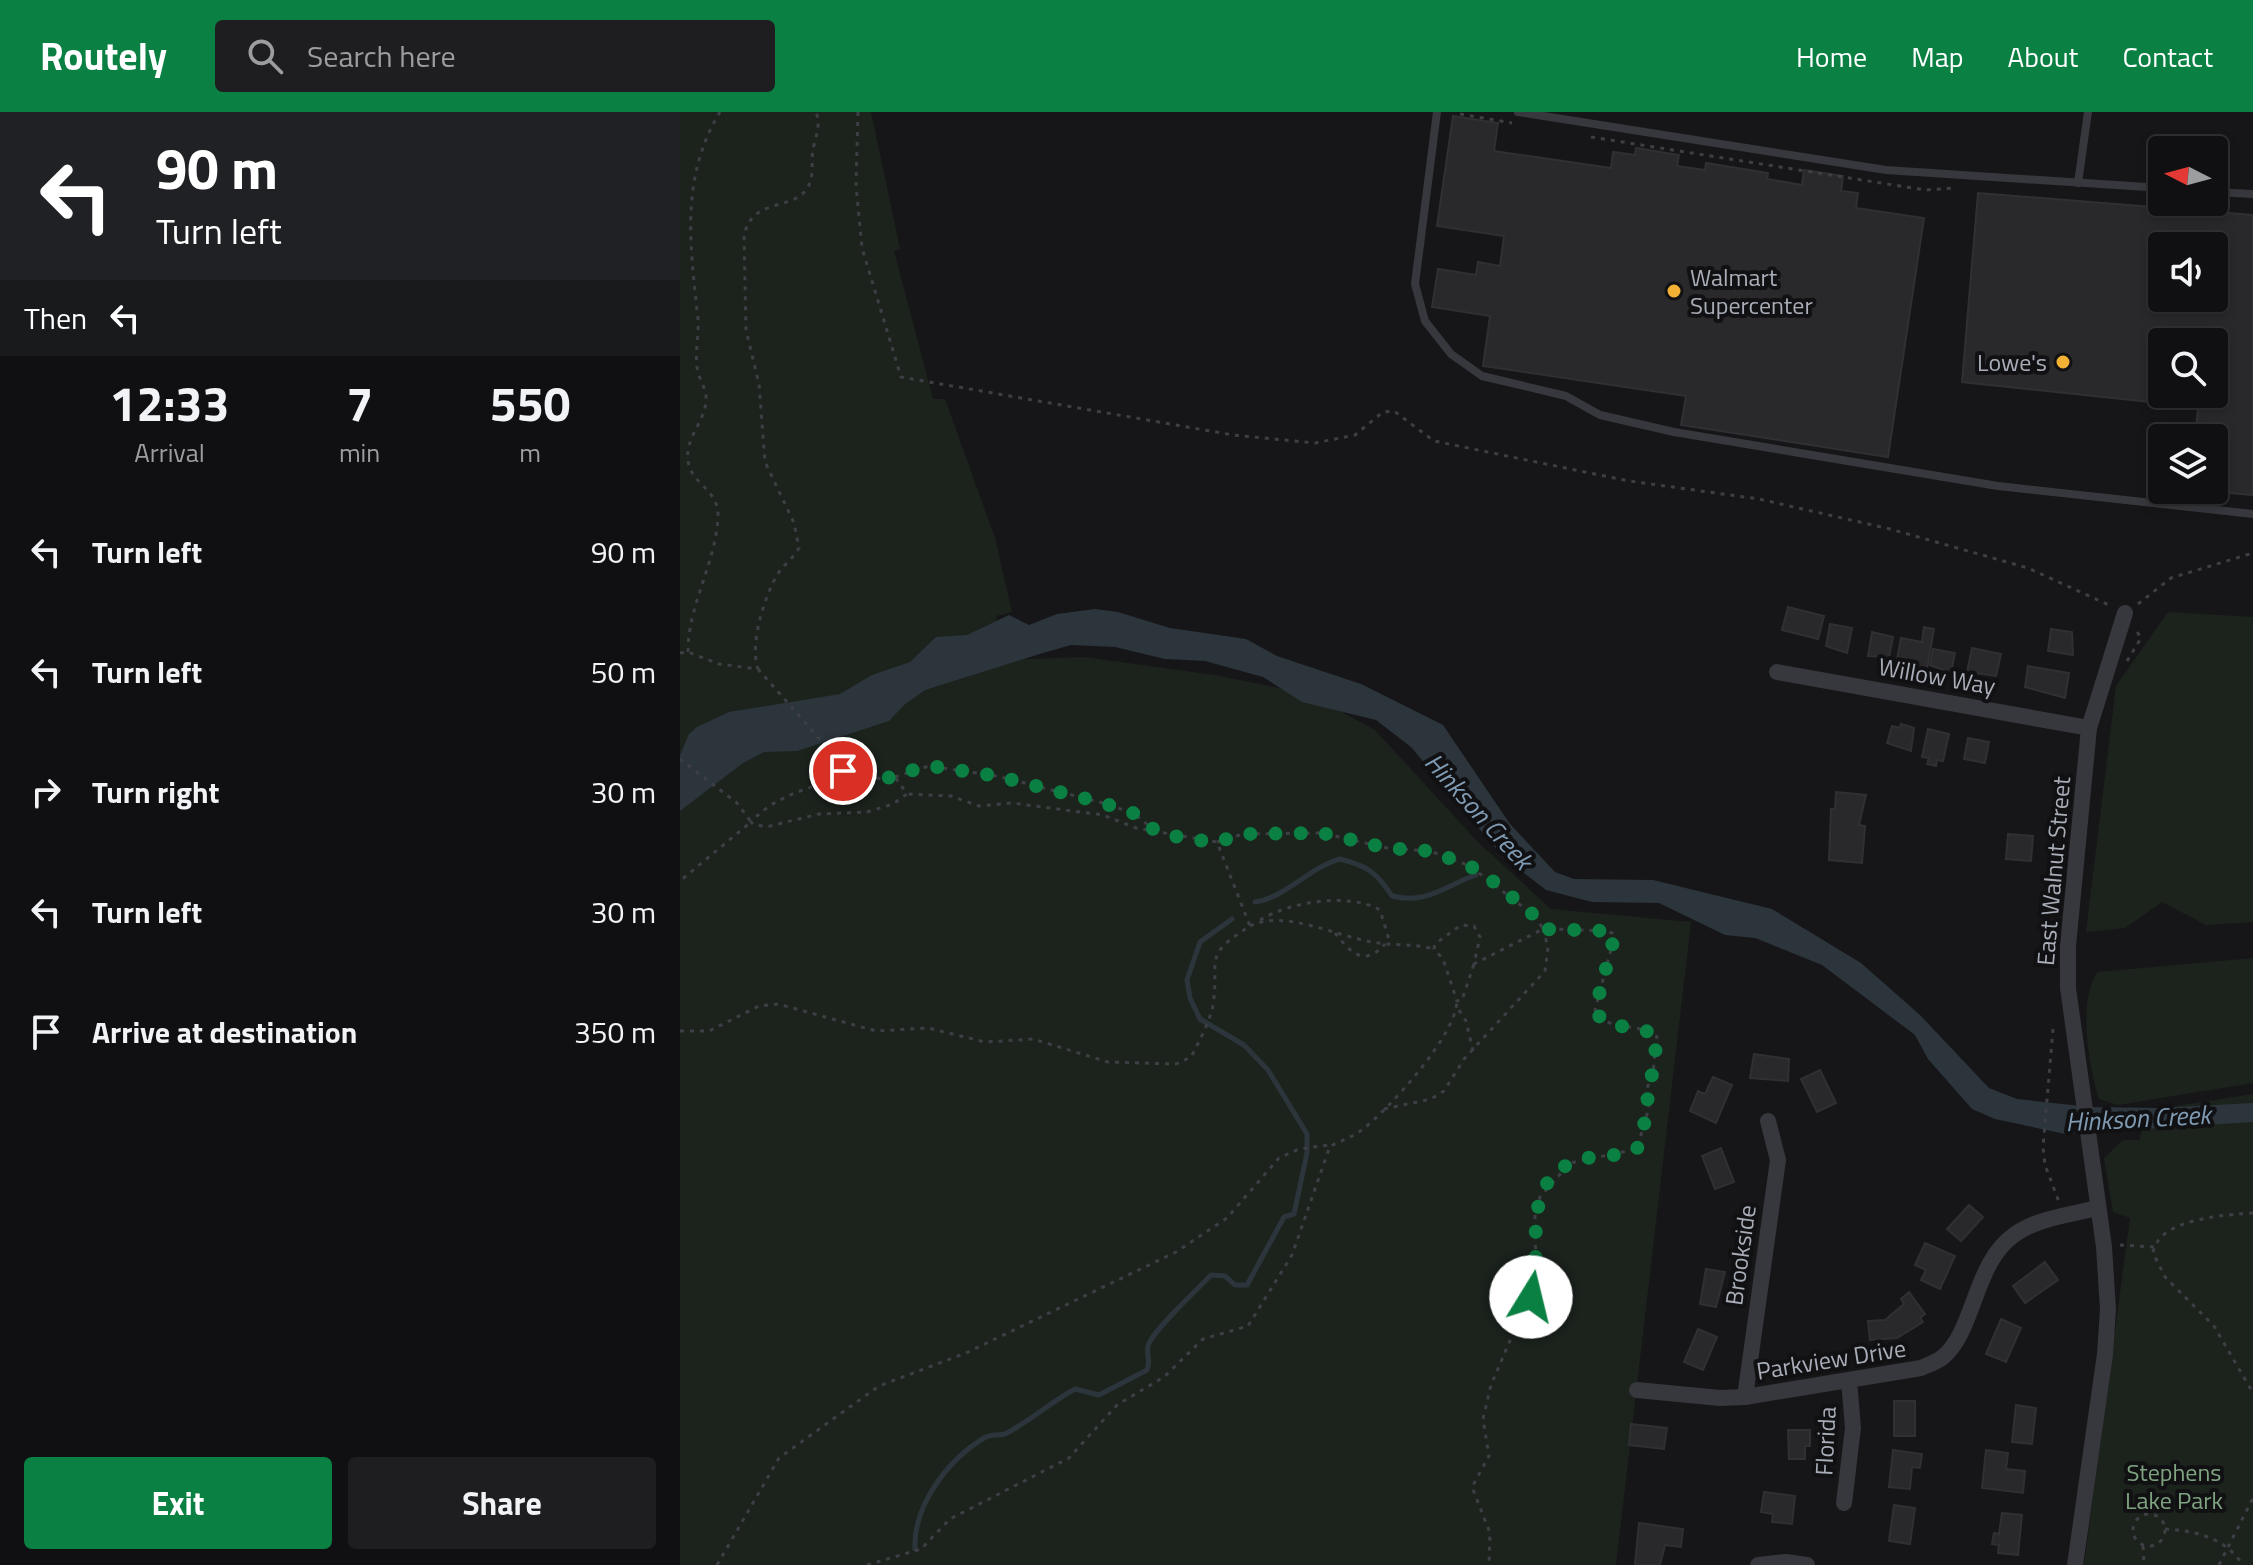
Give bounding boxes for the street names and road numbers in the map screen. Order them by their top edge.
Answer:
street label: Willow Way [1876,648,1999,704]
street label: East Walnut Street [2027,774,2079,967]
street label: Brookside [1715,1203,1765,1307]
street label: Parkview Drive [1754,1329,1908,1389]
street label: Florida [1805,1406,1845,1476]

